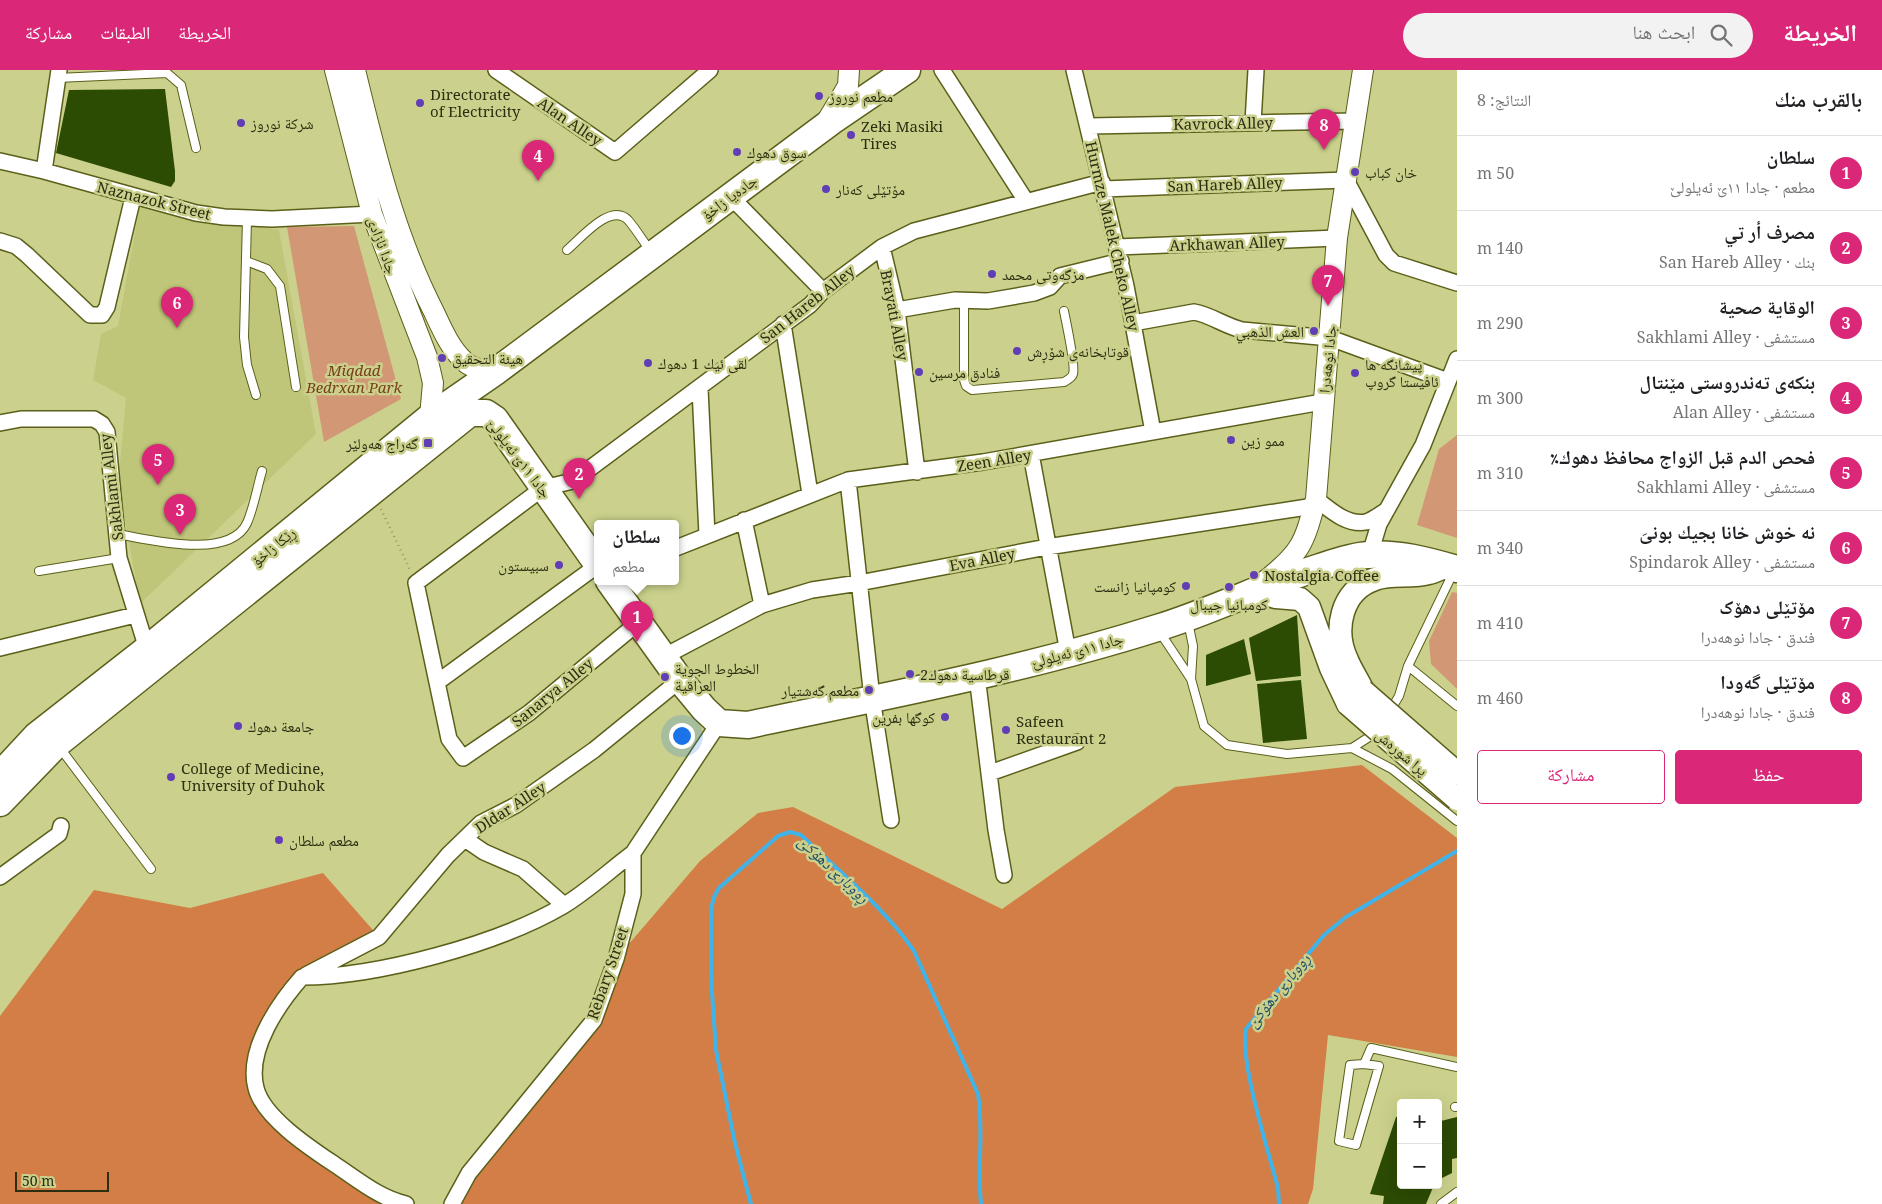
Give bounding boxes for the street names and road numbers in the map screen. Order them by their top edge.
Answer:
street label: Alan Alley [534,92,607,150]
street label: Kavrock Alley [1173,112,1274,134]
street label: Hurmze Malek Cheko Alley [1081,139,1145,333]
street label: جادەیا زاخۆ [697,170,761,224]
street label: San Hareb Alley [1167,172,1283,196]
street label: Naznazok Street [95,176,213,224]
street label: جادا ئازادی [362,213,403,277]
street label: Arkhawan Alley [1169,231,1286,255]
street label: San Hareb Alley [755,260,859,347]
street label: Brayati Alley [876,268,914,363]
street label: جادا نوهەدرا [1313,324,1341,394]
street label: جادا ١١ێ ئه‌یلولێ [483,414,557,502]
street label: Sakhlami Alley [94,432,127,541]
street label: Zeen Alley [955,444,1033,476]
street label: ڕێکا زاخۆ [247,522,301,572]
street label: Eva Alley [947,543,1017,575]
street label: جادا ١١ێ ئه‌یلولێ [1029,628,1126,673]
street label: Sanarya Alley [507,653,597,731]
street label: پرا شورەش [1371,724,1432,781]
street label: Dldar Alley [471,776,550,837]
street label: Rebary Street [582,924,632,1022]

